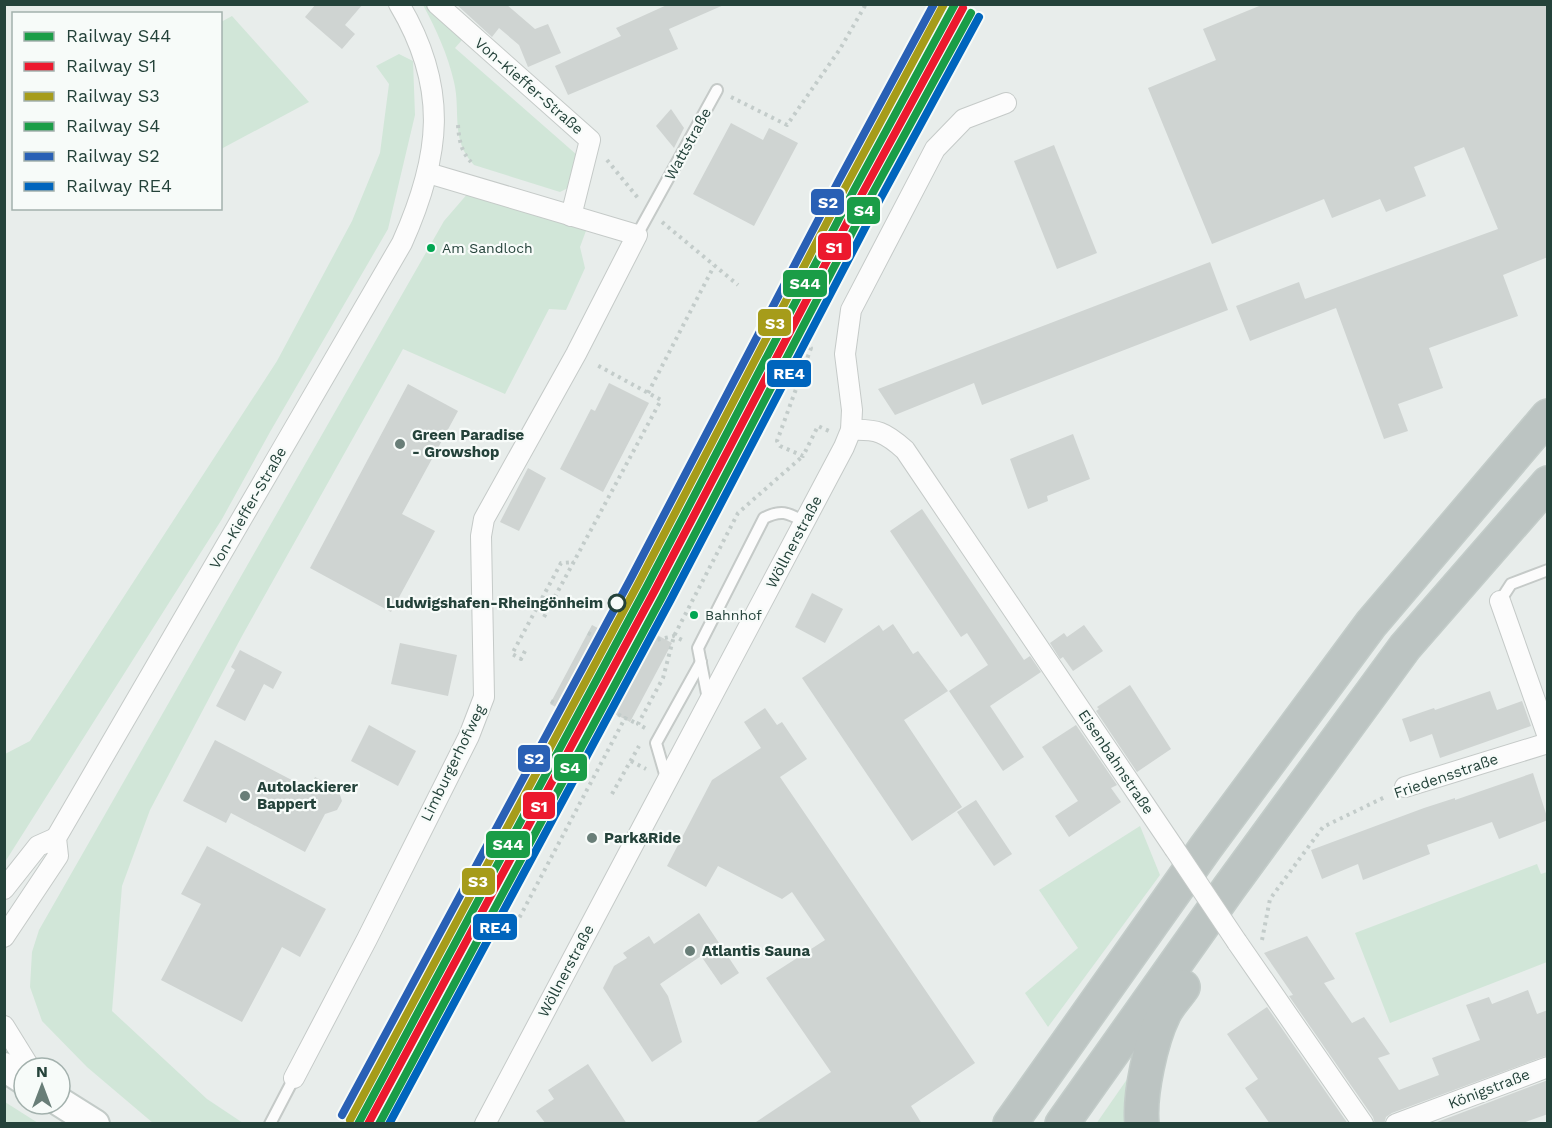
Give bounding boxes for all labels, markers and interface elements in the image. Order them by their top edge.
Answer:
legend [12,12,222,210]
text: Railway S44 [66,25,171,46]
street label: Von-Kieffer-Straße [471,34,587,138]
text: Railway S1 [66,55,156,76]
text: Railway S3 [66,85,160,106]
street label: Wattstraße [661,105,715,183]
text: Railway S4 [66,115,160,136]
text: Railway S2 [66,145,160,166]
text: Railway RE4 [66,175,172,196]
line badge: S2 [810,188,845,216]
text: S2 [818,193,838,212]
line badge: S4 [846,196,881,225]
text: S4 [854,201,874,220]
line badge: S1 [817,232,852,261]
text: S1 [825,238,843,257]
place label: Am Sandloch [442,240,533,256]
marker: Am Sandloch [425,242,437,254]
line badge: S44 [782,269,828,298]
text: S44 [790,274,821,293]
line badge: S3 [757,308,792,337]
text: S3 [765,314,785,333]
line badge: RE4 [766,359,812,388]
text: RE4 [773,364,805,383]
place label: Green Paradise - Growshop [412,426,525,461]
marker: Green Paradise - Growshop [393,437,407,451]
street label: Von-Kieffer-Straße [206,444,290,572]
street label: Wöllnerstraße [762,493,826,591]
place label: Ludwigshafen-Rheingönheim [386,594,603,612]
marker: Ludwigshafen-Rheingönheim [608,594,626,612]
place label: Bahnhof [705,607,762,623]
marker: Bahnhof [688,609,700,621]
street label: Limburgerhofweg [417,702,489,824]
street label: Eisenbahnstraße [1074,706,1158,818]
line badge: S2 [517,744,551,773]
text: S2 [524,749,544,768]
street label: Friedensstraße [1392,750,1500,802]
line badge: S4 [553,753,588,782]
text: S4 [560,758,580,777]
place label: Autolackierer Bappert [257,778,359,813]
marker: Autolackierer Bappert [238,789,252,803]
line badge: S1 [522,791,556,820]
text: S1 [530,797,548,816]
place label: Park&Ride [604,829,681,847]
line badge: S44 [485,830,531,859]
marker: Park&Ride [585,831,599,845]
text: S44 [493,835,524,854]
line badge: S3 [461,867,496,896]
text: S3 [468,872,488,891]
line badge: RE4 [472,913,518,941]
text: RE4 [479,918,511,937]
street label: Wöllnerstraße [534,922,598,1020]
place label: Atlantis Sauna [702,942,810,960]
marker: Atlantis Sauna [683,944,697,958]
north arrow [12,1056,72,1116]
text: N [36,1062,48,1081]
street label: Königstraße [1446,1065,1532,1113]

